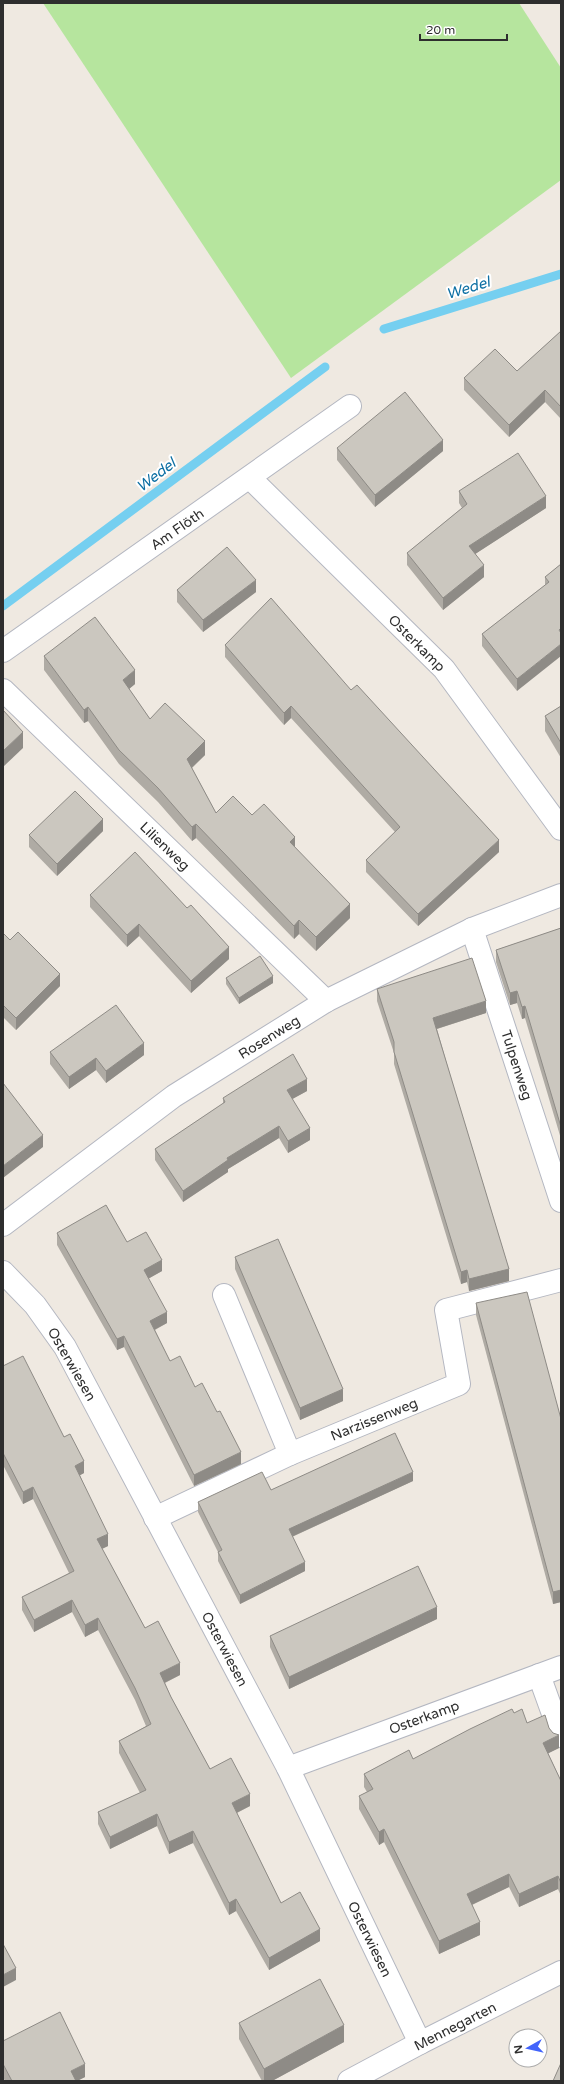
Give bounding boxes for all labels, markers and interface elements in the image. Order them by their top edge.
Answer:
scale bar [420,16,507,42]
text: 20 m [426,23,455,37]
water label: Wedel [444,272,494,303]
water label: Wedel [133,453,181,496]
street label: Am Flöth [147,505,207,554]
street label: Osterkamp [385,611,449,675]
street label: Lilienweg [136,819,193,874]
street label: Rosenweg [235,1012,303,1063]
street label: Tulpenweg [497,1028,536,1102]
street label: Osterwiesen [44,1324,99,1404]
street label: Narzissenweg [328,1394,420,1445]
street label: Osterwiesen [198,1609,251,1689]
street label: Osterkamp [387,1697,462,1738]
street label: Osterwiesen [344,1899,395,1980]
street label: Mennegarten [411,1998,499,2054]
north arrow [508,2028,548,2068]
text: N [512,2044,526,2055]

